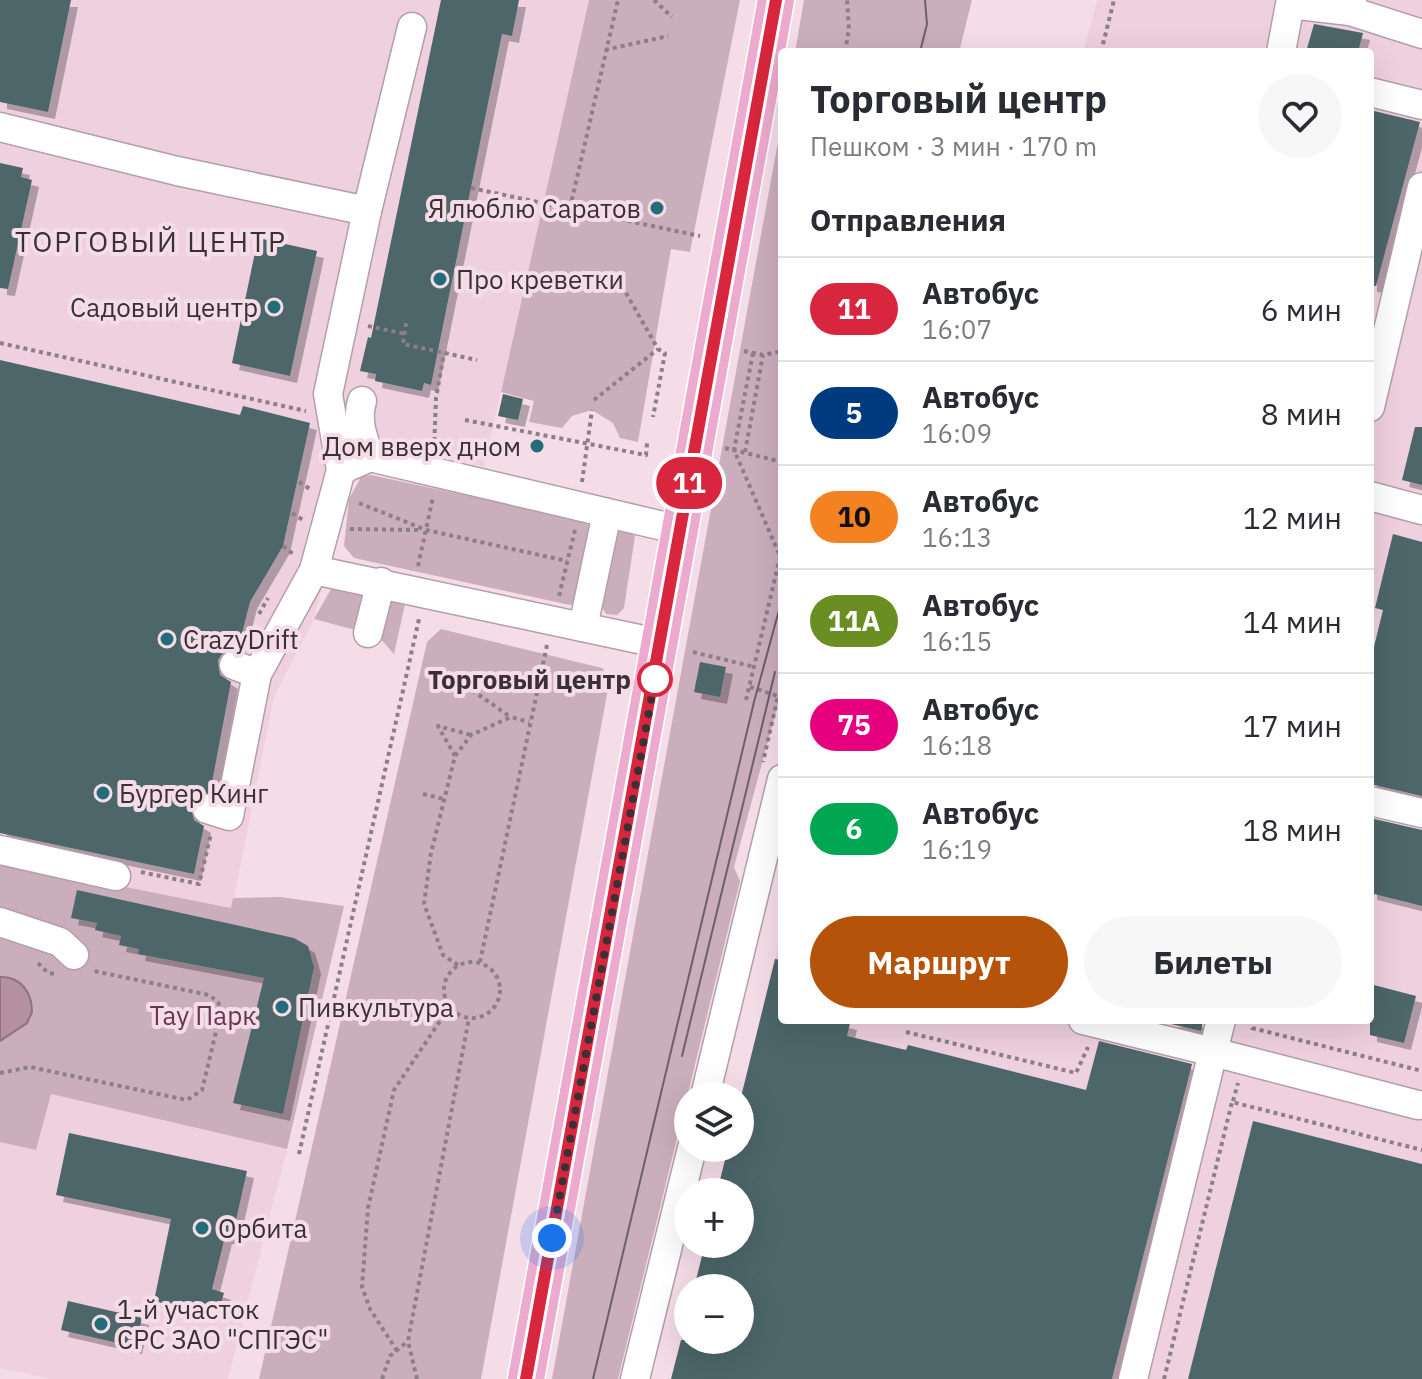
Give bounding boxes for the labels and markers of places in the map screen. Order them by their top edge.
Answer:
place label: Я люблю Саратов [428,191,641,225]
marker: Я люблю Саратов [648,199,666,217]
place label: Про креветки [456,262,624,296]
marker: Про креветки [431,270,449,288]
place label: Садовый центр [70,290,258,324]
marker: Садовый центр [265,298,283,316]
place label: Дом вверх дном [323,429,521,463]
marker: Дом вверх дном [528,437,546,455]
place label: CrazyDrift [183,622,299,656]
marker: CrazyDrift [158,630,176,648]
place label: Торговый центр [428,662,631,696]
marker: Торговый центр [638,662,672,696]
place label: Бургер Кинг [119,776,268,810]
marker: Бургер Кинг [94,784,112,802]
place label: Пивкультура [298,990,454,1024]
marker: Пивкультура [273,998,291,1016]
place label: Орбита [218,1211,308,1245]
marker: Орбита [193,1219,211,1237]
place label: 1-й участок СРС ЗАО "СПГЭС" [117,1292,328,1356]
marker: 1-й участок СРС ЗАО "СПГЭС" [92,1315,110,1333]

